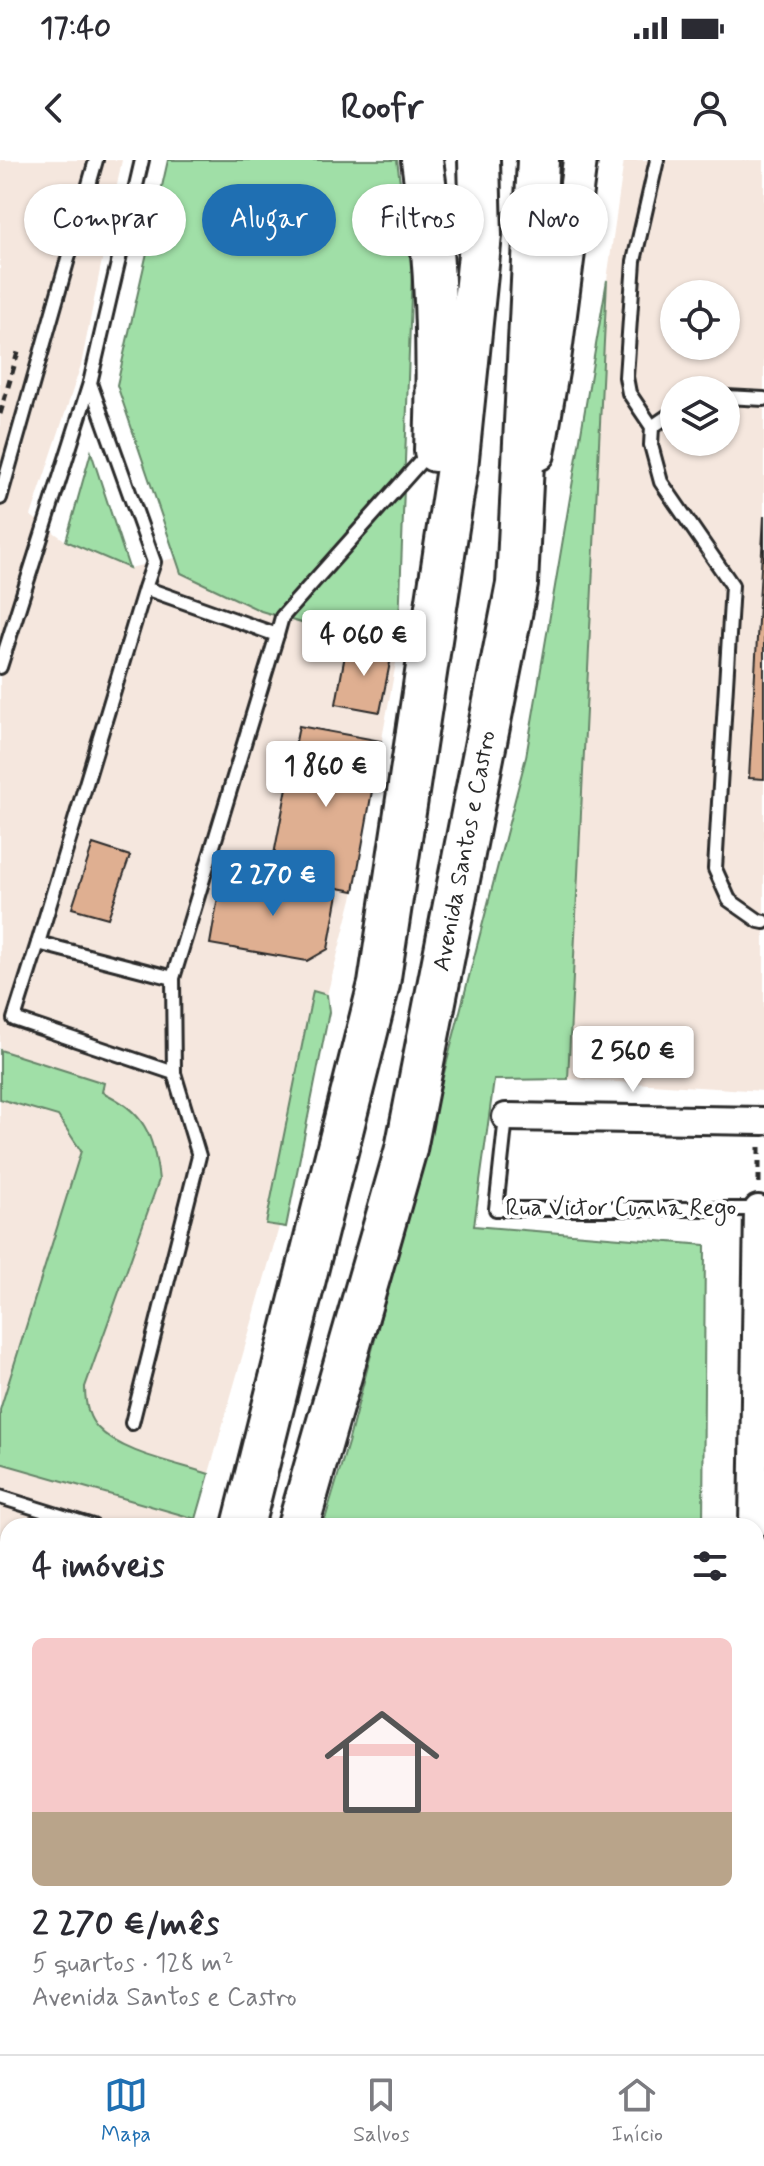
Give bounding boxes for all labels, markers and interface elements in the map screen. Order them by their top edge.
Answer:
text: 17:40 [40,9,111,48]
text: Roofr [341,85,423,132]
icon: back [32,86,76,130]
icon: person [688,86,732,130]
chip: Comprar [24,184,186,256]
chip: Alugar [202,184,336,256]
chip: Filtros [352,184,484,256]
chip: Novo [500,184,608,256]
map controls [660,280,740,456]
button: locate [660,280,740,360]
button: layers [660,376,740,456]
pin: 4 060 € [290,610,438,678]
text: 4 060 € [320,619,408,653]
street label: Avenida Santos e Castro [426,728,504,974]
pin: 1 860 € [252,741,400,809]
text: 1 860 € [284,750,368,784]
pin: 2 270 € [199,850,347,918]
text: 2 270 € [230,859,316,893]
pin: 2 560 € [559,1026,707,1094]
text: 2 560 € [591,1035,675,1069]
street label: Rua Victor Cunha Rego [506,1193,736,1226]
text: 4 imóveis [32,1544,164,1589]
icon: filters [688,1544,732,1588]
icon: home [310,1690,454,1834]
text: 2 270 €/mês [32,1902,219,1947]
text: 5 quartos · 128 m² [32,1947,234,1981]
text: Avenida Santos e Castro [32,1981,297,2015]
tab: Mapa [101,2073,151,2149]
tab: Salvos [353,2073,410,2149]
tab: Início [611,2073,663,2149]

